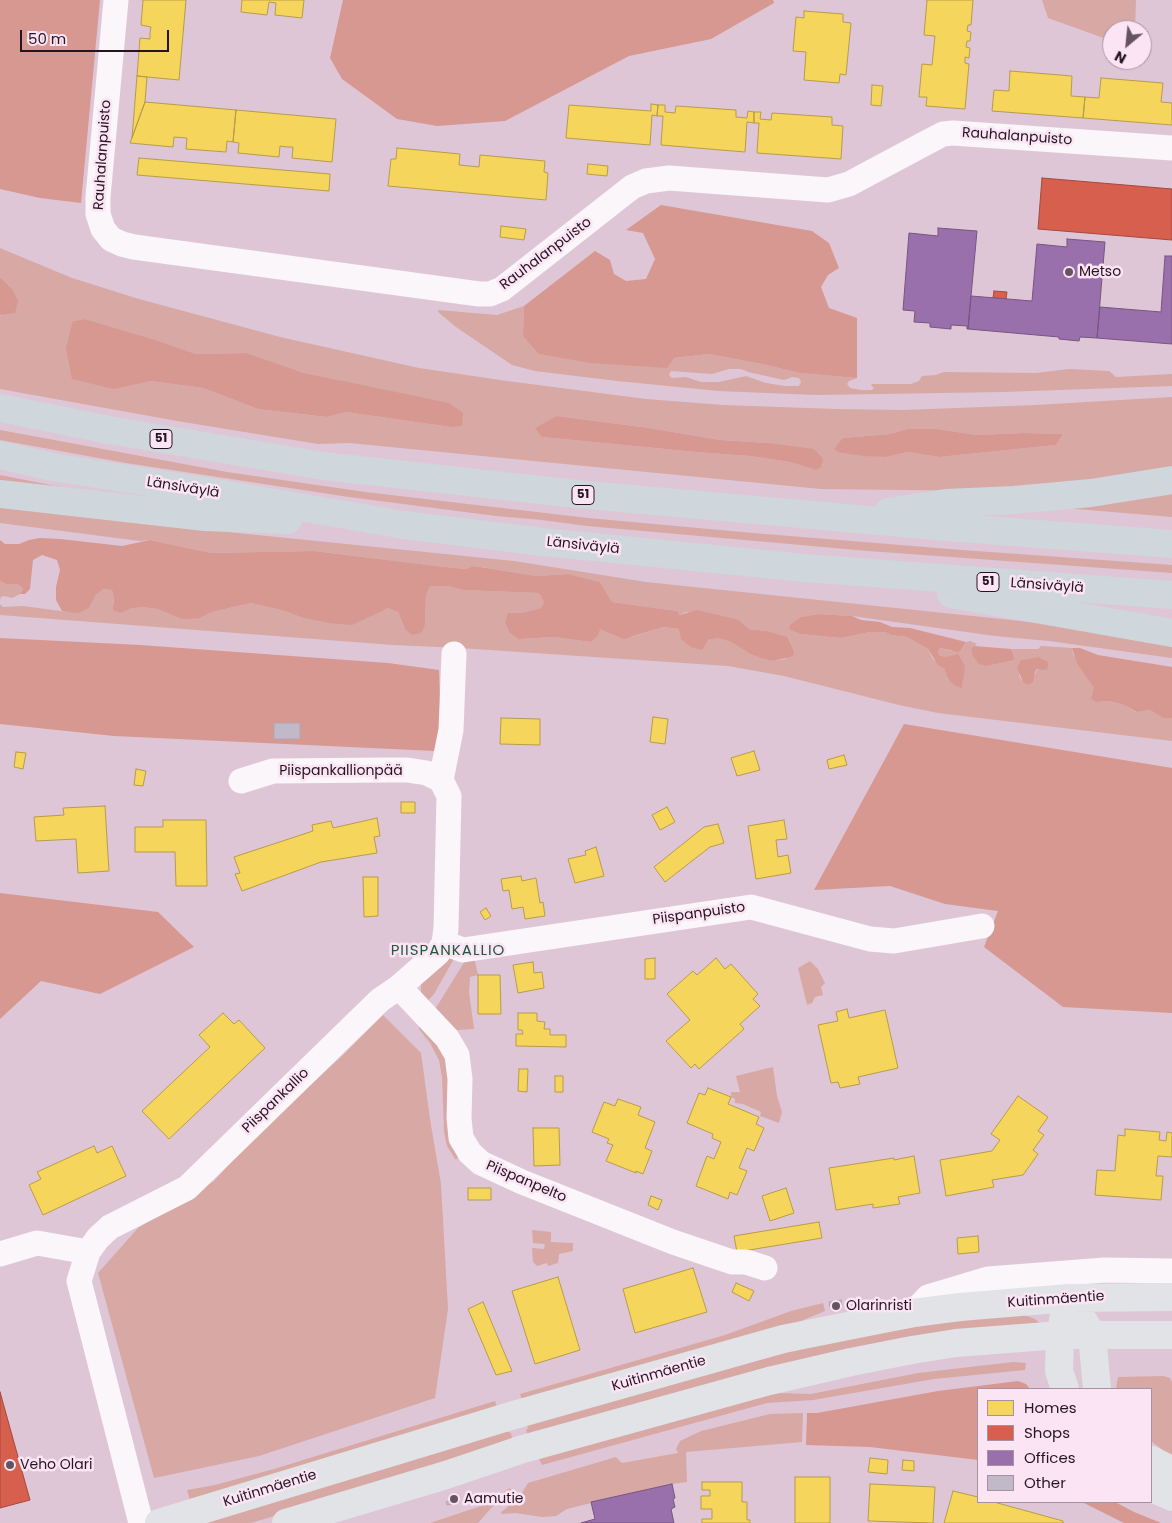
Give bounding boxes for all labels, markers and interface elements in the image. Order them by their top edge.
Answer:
scale bar [22,20,171,52]
north arrow [1102,20,1152,70]
text: 50 m [28,28,66,49]
text: N [1111,46,1130,69]
street label: Rauhalanpuisto [91,99,115,211]
street label: Rauhalanpuisto [961,125,1073,149]
street label: Rauhalanpuisto [497,214,595,294]
place label: Metso [1079,264,1121,280]
marker: Metso [1063,266,1075,278]
road number: 51 [150,429,172,448]
street label: Länsiväylä [145,474,221,502]
road number: 51 [572,486,594,504]
street label: Länsiväylä [546,534,620,558]
road number: 51 [977,572,999,592]
street label: Länsiväylä [1010,575,1084,597]
street label: Piispankallionpää [279,763,403,779]
street label: Piispanpuisto [652,899,746,929]
district label: PIISPANKALLIO [389,942,507,960]
street label: Piispankallio [239,1065,313,1137]
street label: Piispanpelto [483,1157,569,1207]
street label: Kuitinmäentie [1007,1288,1105,1312]
place label: Olarinristi [846,1298,912,1314]
marker: Olarinristi [830,1300,842,1312]
street label: Kuitinmäentie [610,1353,708,1395]
legend [977,1388,1152,1503]
text: Homes [1024,1397,1077,1418]
text: Shops [1024,1422,1070,1443]
text: Offices [1024,1447,1076,1468]
place label: Veho Olari [20,1457,92,1473]
marker: Veho Olari [4,1459,16,1471]
street label: Kuitinmäentie [221,1467,319,1511]
text: Other [1024,1472,1066,1493]
place label: Aamutie [464,1491,523,1507]
marker: Aamutie [448,1493,460,1505]

